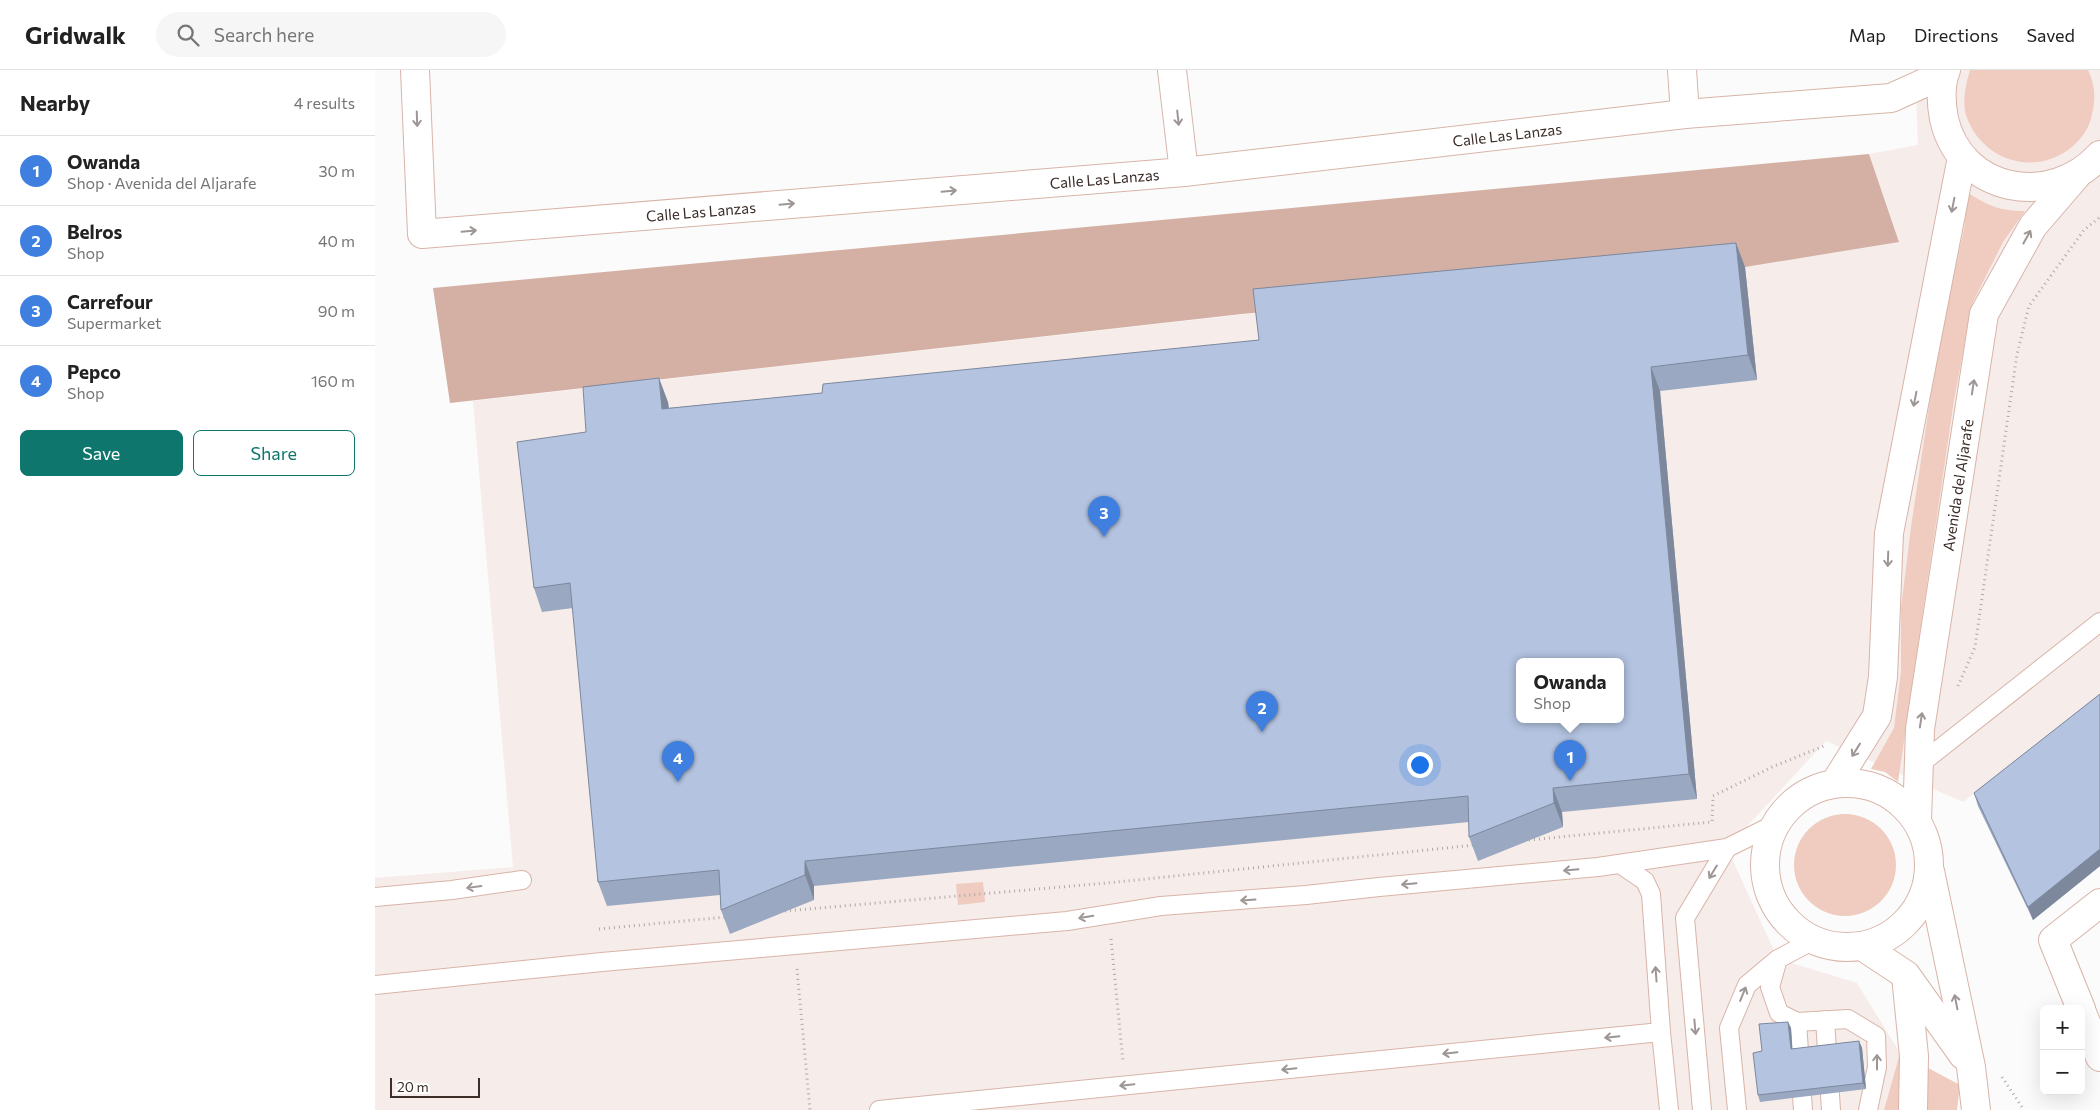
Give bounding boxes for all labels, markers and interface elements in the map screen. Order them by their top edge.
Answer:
search box [156,12,506,57]
text: Gridwalk [25,20,126,49]
icon: search [174,21,202,49]
text: Search here [214,23,314,46]
text: Map [1849,24,1886,46]
text: Directions [1914,24,1998,46]
text: Saved [2026,24,2075,46]
text: Nearby [20,90,90,115]
text: 4 results [294,93,355,112]
one-way arrow [412,110,422,126]
one-way arrow [1173,110,1183,126]
street label: Calle Las Lanzas [1452,119,1563,150]
text: Owanda [67,150,140,173]
text: 1 [32,161,40,180]
text: 30 m [318,161,355,180]
street label: Calle Las Lanzas [1049,165,1160,192]
text: Shop · Avenida del Aljarafe [67,173,257,192]
one-way arrow [941,187,957,196]
one-way arrow [1948,196,1957,212]
street label: Calle Las Lanzas [645,198,757,225]
one-way arrow [779,200,795,209]
text: Belros [67,220,122,243]
one-way arrow [460,226,476,235]
one-way arrow [2023,230,2033,244]
text: 2 [31,231,41,250]
text: 40 m [318,231,355,250]
text: Shop [67,243,105,262]
text: Carrefour [67,290,153,313]
text: 3 [31,301,41,320]
text: 90 m [318,301,355,320]
text: Supermarket [67,313,162,332]
text: Pepco [67,360,121,383]
text: 4 [31,371,41,390]
text: 160 m [311,371,355,390]
one-way arrow [1968,379,1978,395]
text: Shop [67,383,105,402]
one-way arrow [1910,390,1919,406]
street label: Avenida del Aljarafe [1939,418,1977,552]
button: Save [20,430,183,476]
button: Share [193,430,355,476]
pin: 3 [1088,496,1120,537]
one-way arrow [1883,550,1892,566]
popup [1516,658,1624,723]
text: Owanda [1533,670,1607,693]
pin: 2 [1246,691,1278,732]
text: Shop [1533,693,1571,712]
one-way arrow [1917,713,1927,729]
pin: 1 [1554,740,1586,781]
pin: 4 [662,741,694,782]
one-way arrow [1850,742,1860,756]
your location [1407,752,1433,778]
one-way arrow [1564,865,1580,874]
one-way arrow [1707,865,1717,879]
one-way arrow [1402,879,1418,888]
one-way arrow [466,882,482,892]
one-way arrow [1240,895,1256,904]
one-way arrow [1079,913,1095,923]
one-way arrow [1652,967,1661,983]
one-way arrow [1739,987,1748,1002]
one-way arrow [1951,995,1961,1011]
map controls [2040,1005,2085,1095]
button: + [2040,1005,2085,1050]
one-way arrow [1690,1019,1700,1035]
one-way arrow [1604,1032,1620,1042]
one-way arrow [1443,1048,1459,1058]
button: − [2040,1050,2085,1095]
one-way arrow [1872,1054,1882,1070]
one-way arrow [1281,1064,1297,1074]
scale bar [390,1075,480,1098]
text: 20 m [397,1078,429,1095]
one-way arrow [1119,1081,1135,1090]

